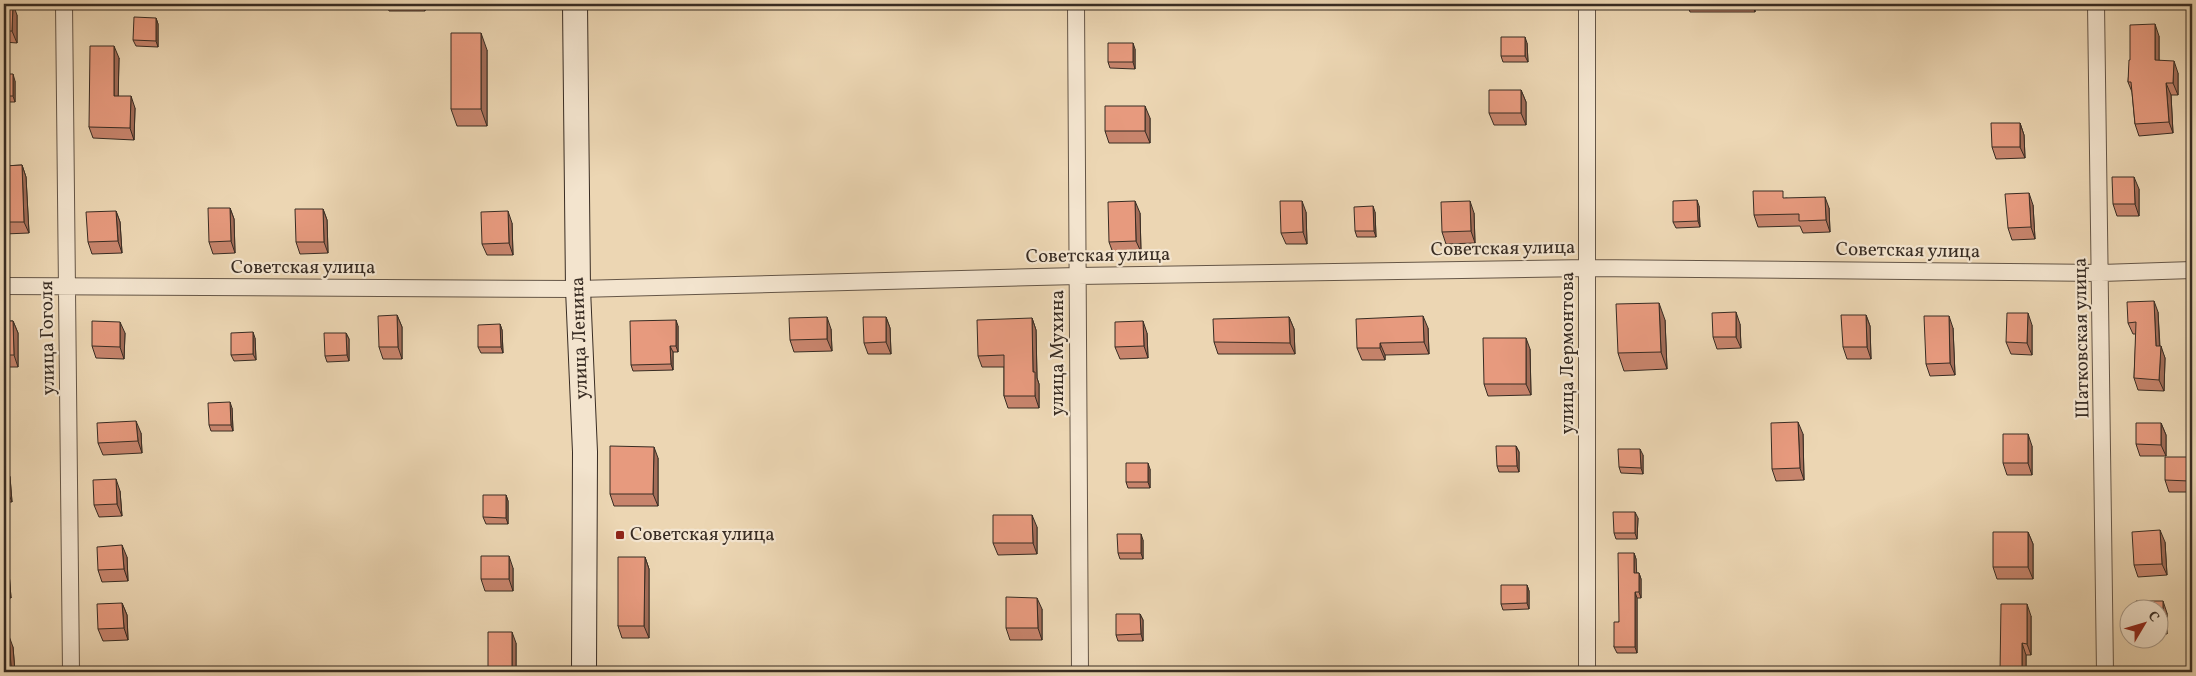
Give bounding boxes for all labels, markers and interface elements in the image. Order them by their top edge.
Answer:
street label: Советская улица [1430,235,1576,263]
street label: Советская улица [1835,237,1981,265]
street label: Советская улица [1025,242,1171,270]
street label: Советская улица [231,255,375,281]
street label: Шатковская улица [2068,257,2096,419]
street label: улица Лермонтова [1555,272,1581,434]
street label: улица Ленина [565,276,595,400]
street label: улица Гоголя [34,280,62,396]
street label: улица Мухина [1045,290,1071,416]
place label: Советская улица [630,522,775,548]
marker: Советская улица [614,529,626,541]
north arrow [2118,598,2168,648]
text: С [2143,608,2163,626]

